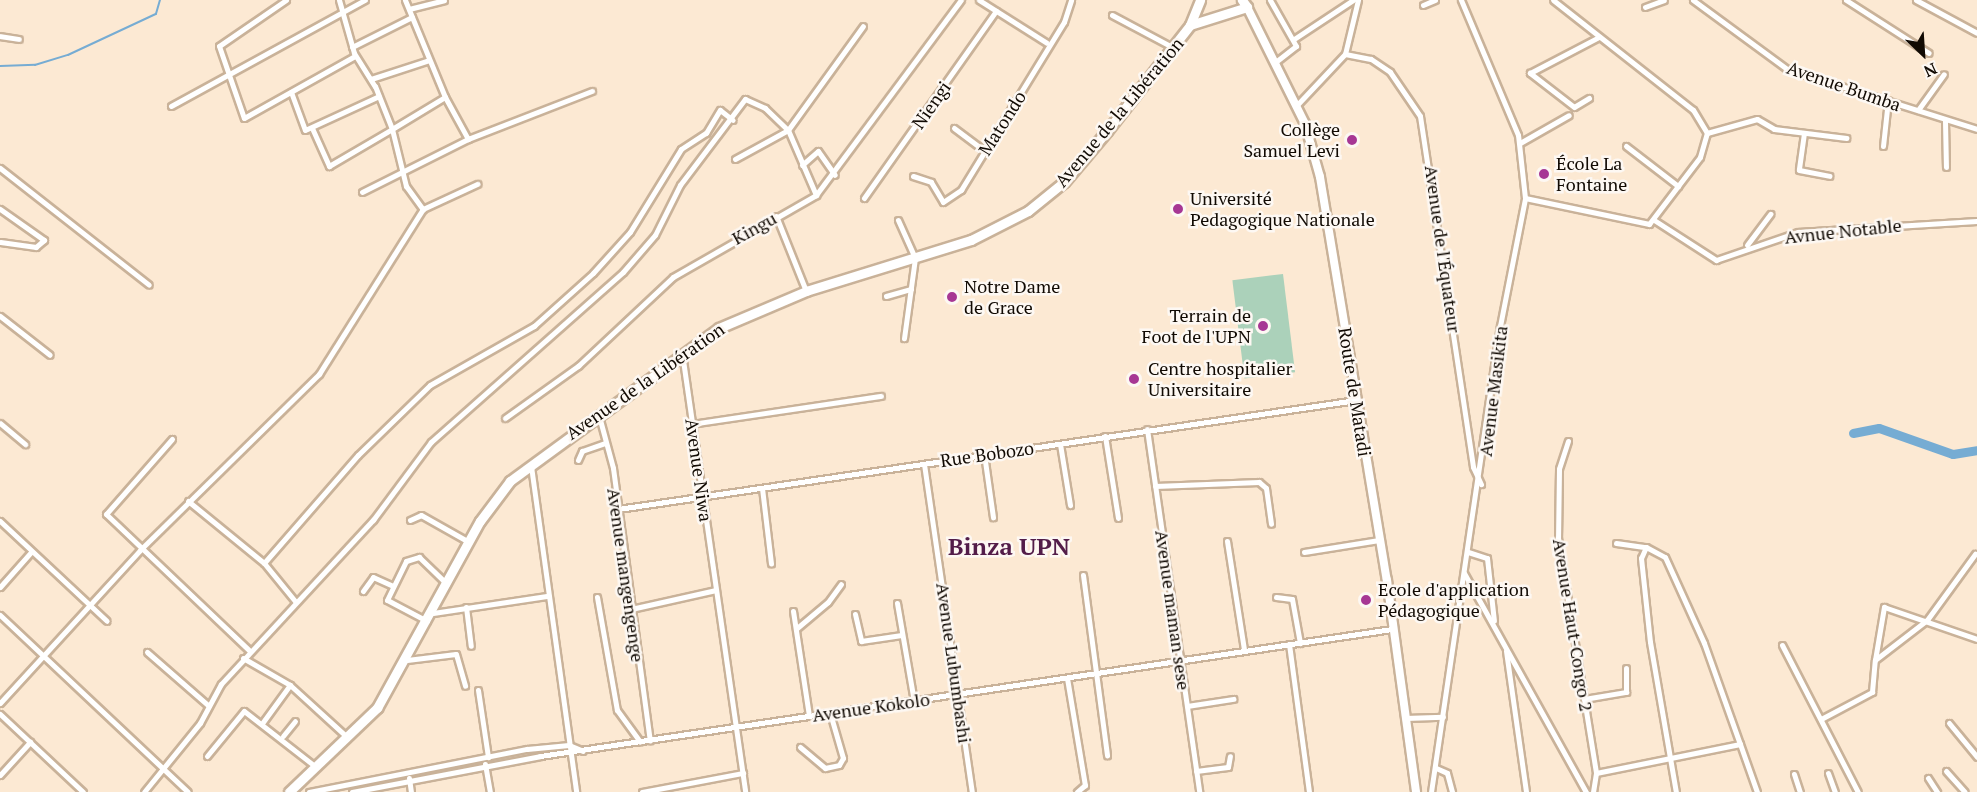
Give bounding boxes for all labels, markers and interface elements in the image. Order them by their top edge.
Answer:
north arrow [1893,24,1953,84]
street label: Avenue de la Libération [1050,33,1188,191]
street label: Avenue Bumba [1784,56,1904,116]
text: N [1920,58,1941,83]
street label: Niengi [907,77,955,133]
street label: Matondo [974,87,1030,159]
place label: Collège Samuel Levi [1243,119,1340,162]
marker: Collège Samuel Levi [1345,133,1359,147]
place label: École La Fontaine [1556,153,1627,195]
street label: Avenue de l'Équateur [1421,164,1465,334]
marker: École La Fontaine [1537,167,1551,181]
place label: Université Pedagogique Nationale [1190,188,1375,230]
marker: Université Pedagogique Nationale [1171,202,1185,216]
street label: Kingu [728,207,780,249]
street label: Avnue Notable [1783,214,1903,248]
place label: Notre Dame de Grace [964,276,1060,318]
marker: Notre Dame de Grace [945,290,959,304]
place label: Terrain de Foot de l'UPN [1142,305,1251,348]
street label: Avenue de la Libération [562,318,728,444]
marker: Terrain de Foot de l'UPN [1256,319,1270,333]
street label: Avenue Masikita [1474,324,1512,458]
street label: Route de Matadi [1334,326,1376,458]
place label: Centre hospitalier Universitaire [1148,358,1292,400]
marker: Centre hospitalier Universitaire [1125,370,1143,388]
street label: Avenue Niwa [681,417,717,523]
street label: Rue Bobozo [939,437,1035,471]
street label: Avenue mangengenge [603,487,649,663]
street label: Avenue maman sese [1151,529,1195,691]
district label: Binza UPN [948,533,1070,561]
street label: Avenue Haut-Congo 2 [1549,537,1597,713]
place label: Ecole d'application Pédagogique [1378,579,1529,622]
street label: Avenue Lubumbashi [932,581,976,745]
marker: Ecole d'application Pédagogique [1359,593,1373,607]
street label: Avenue Kokolo [811,688,931,726]

